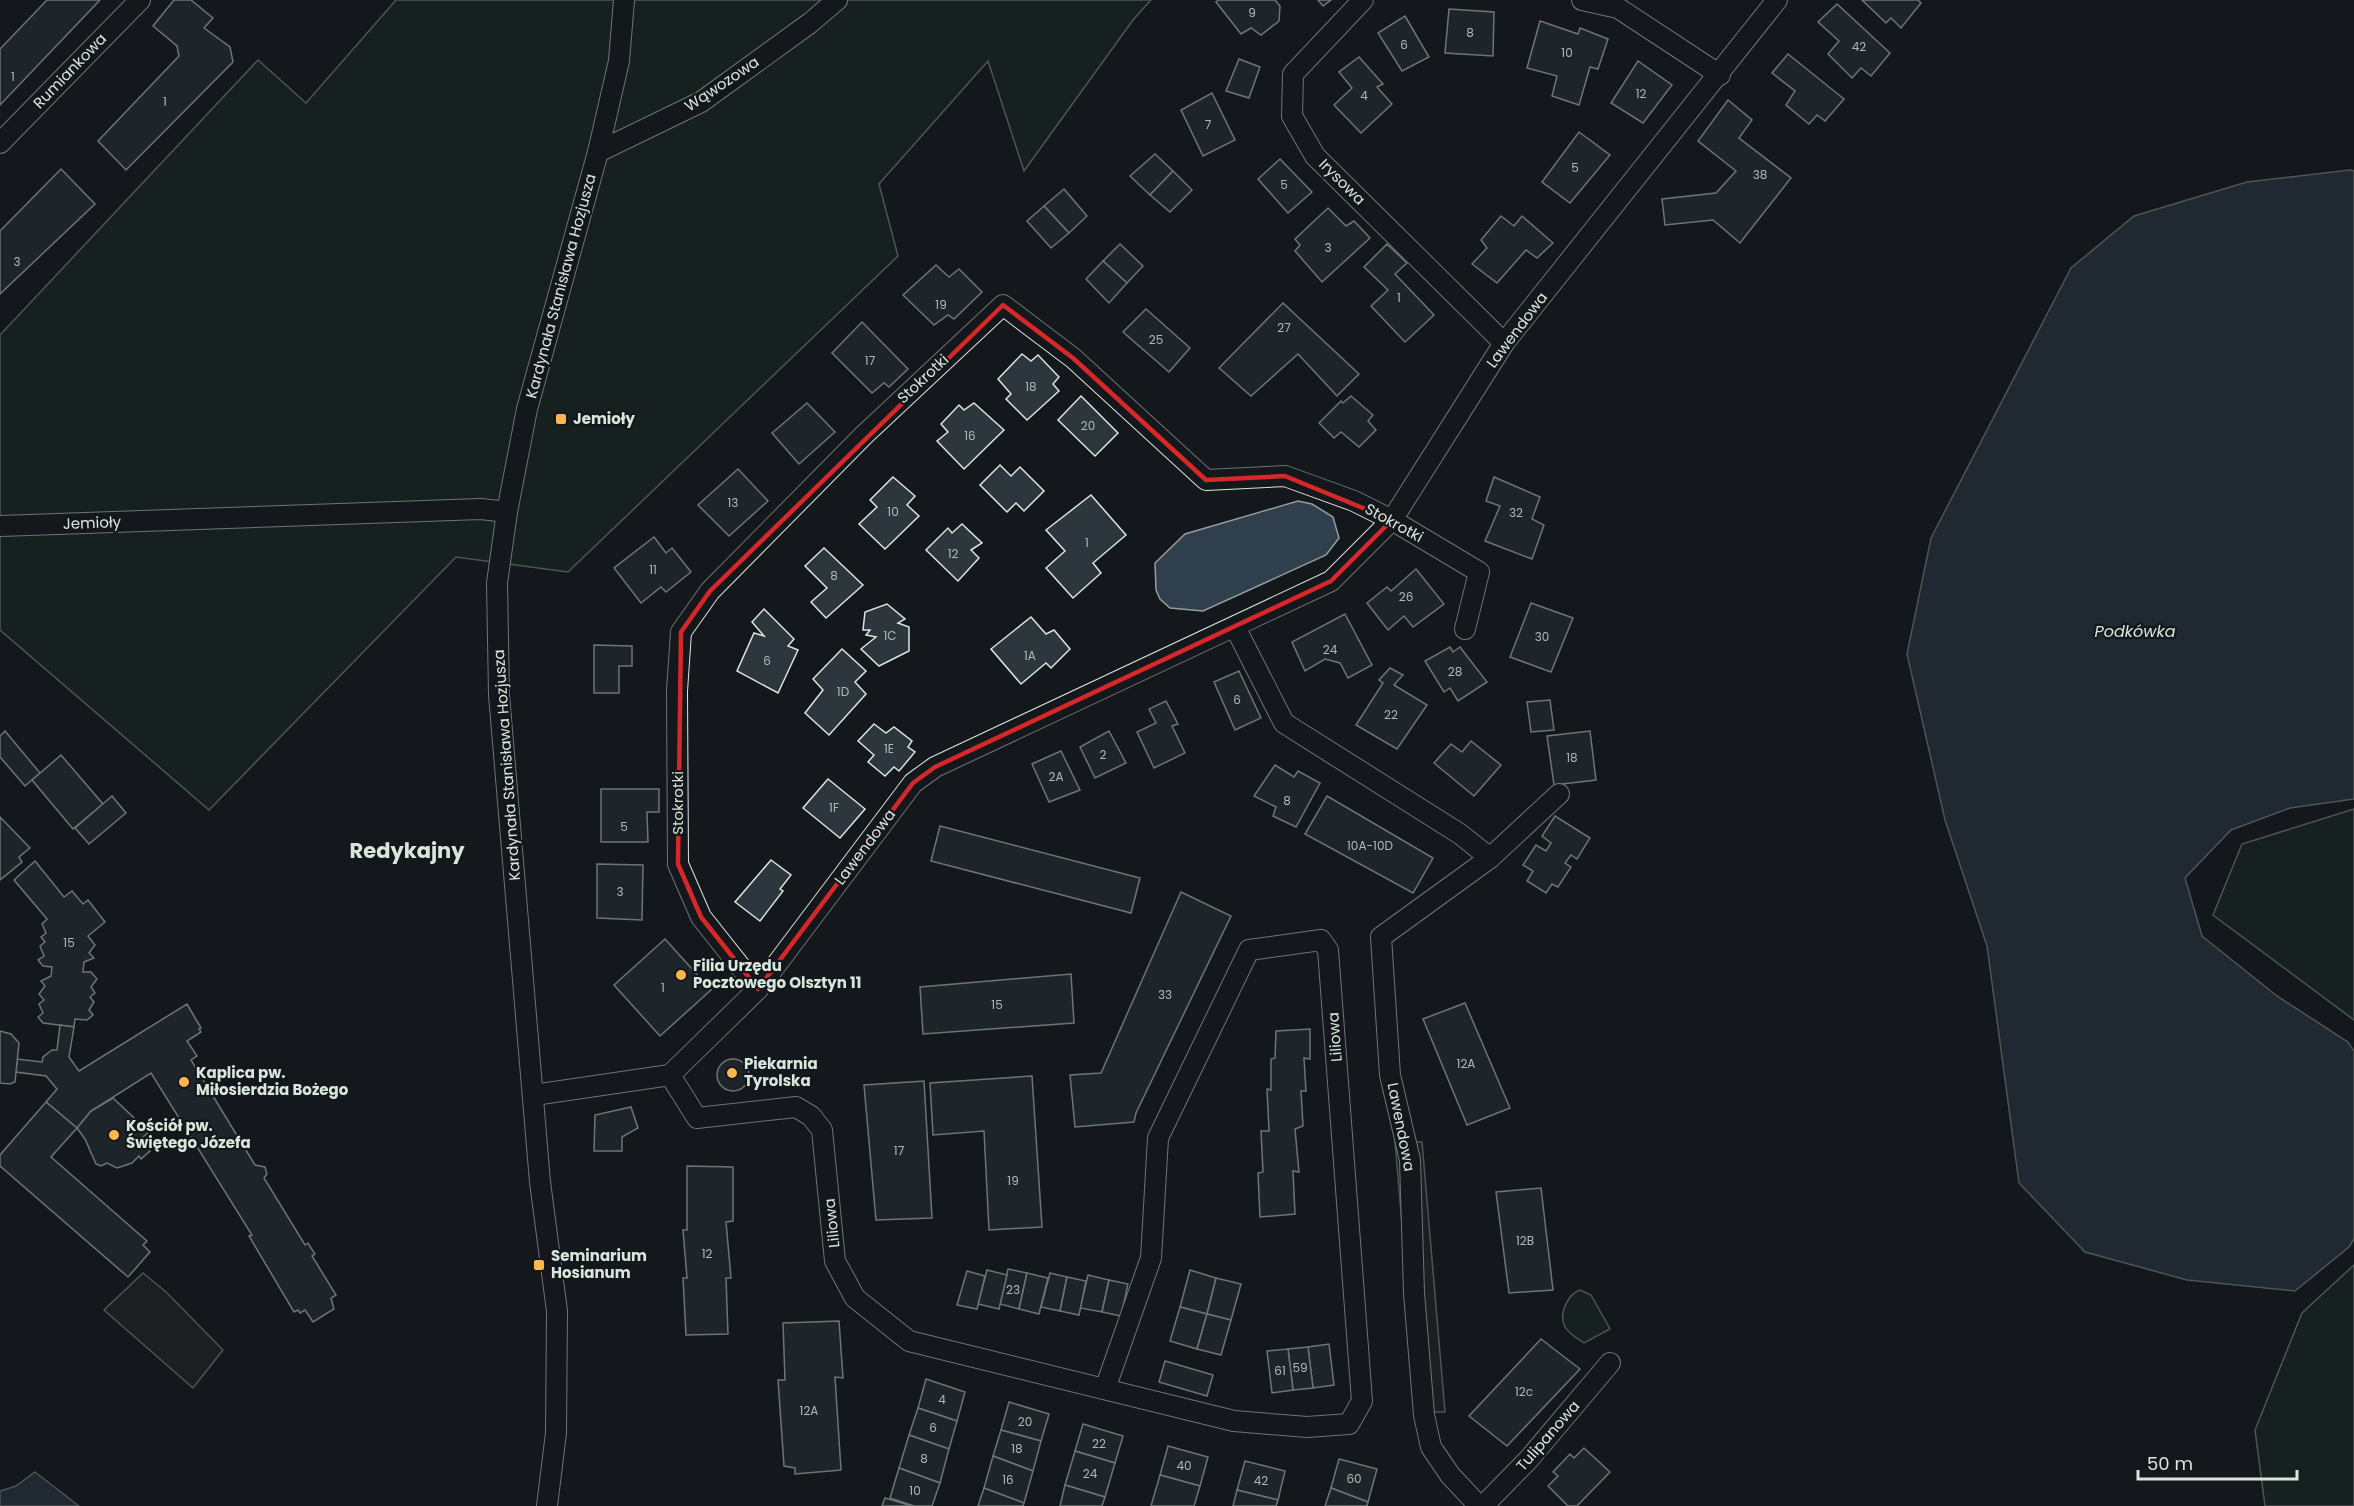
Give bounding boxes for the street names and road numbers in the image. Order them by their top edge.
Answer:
street label: Rumiankowa [28,28,111,113]
street label: Wąwozowa [680,51,763,116]
street label: Irysowa [1315,154,1370,209]
street label: Kardynała Stanisława Hozjusza [520,171,601,401]
street label: Lawendowa [1481,287,1552,372]
street label: Stokrotki [892,349,953,408]
street label: Stokrotki [1361,498,1427,547]
street label: Jemioły [63,511,122,534]
street label: Kardynała Stanisława Hozjusza [488,649,525,881]
street label: Stokrotki [667,771,688,835]
street label: Lawendowa [829,804,900,889]
street label: Liliowa [1322,1012,1347,1063]
street label: Lawendowa [1383,1081,1420,1173]
street label: Liliowa [818,1197,845,1249]
street label: Tulipanowa [1511,1396,1584,1475]

